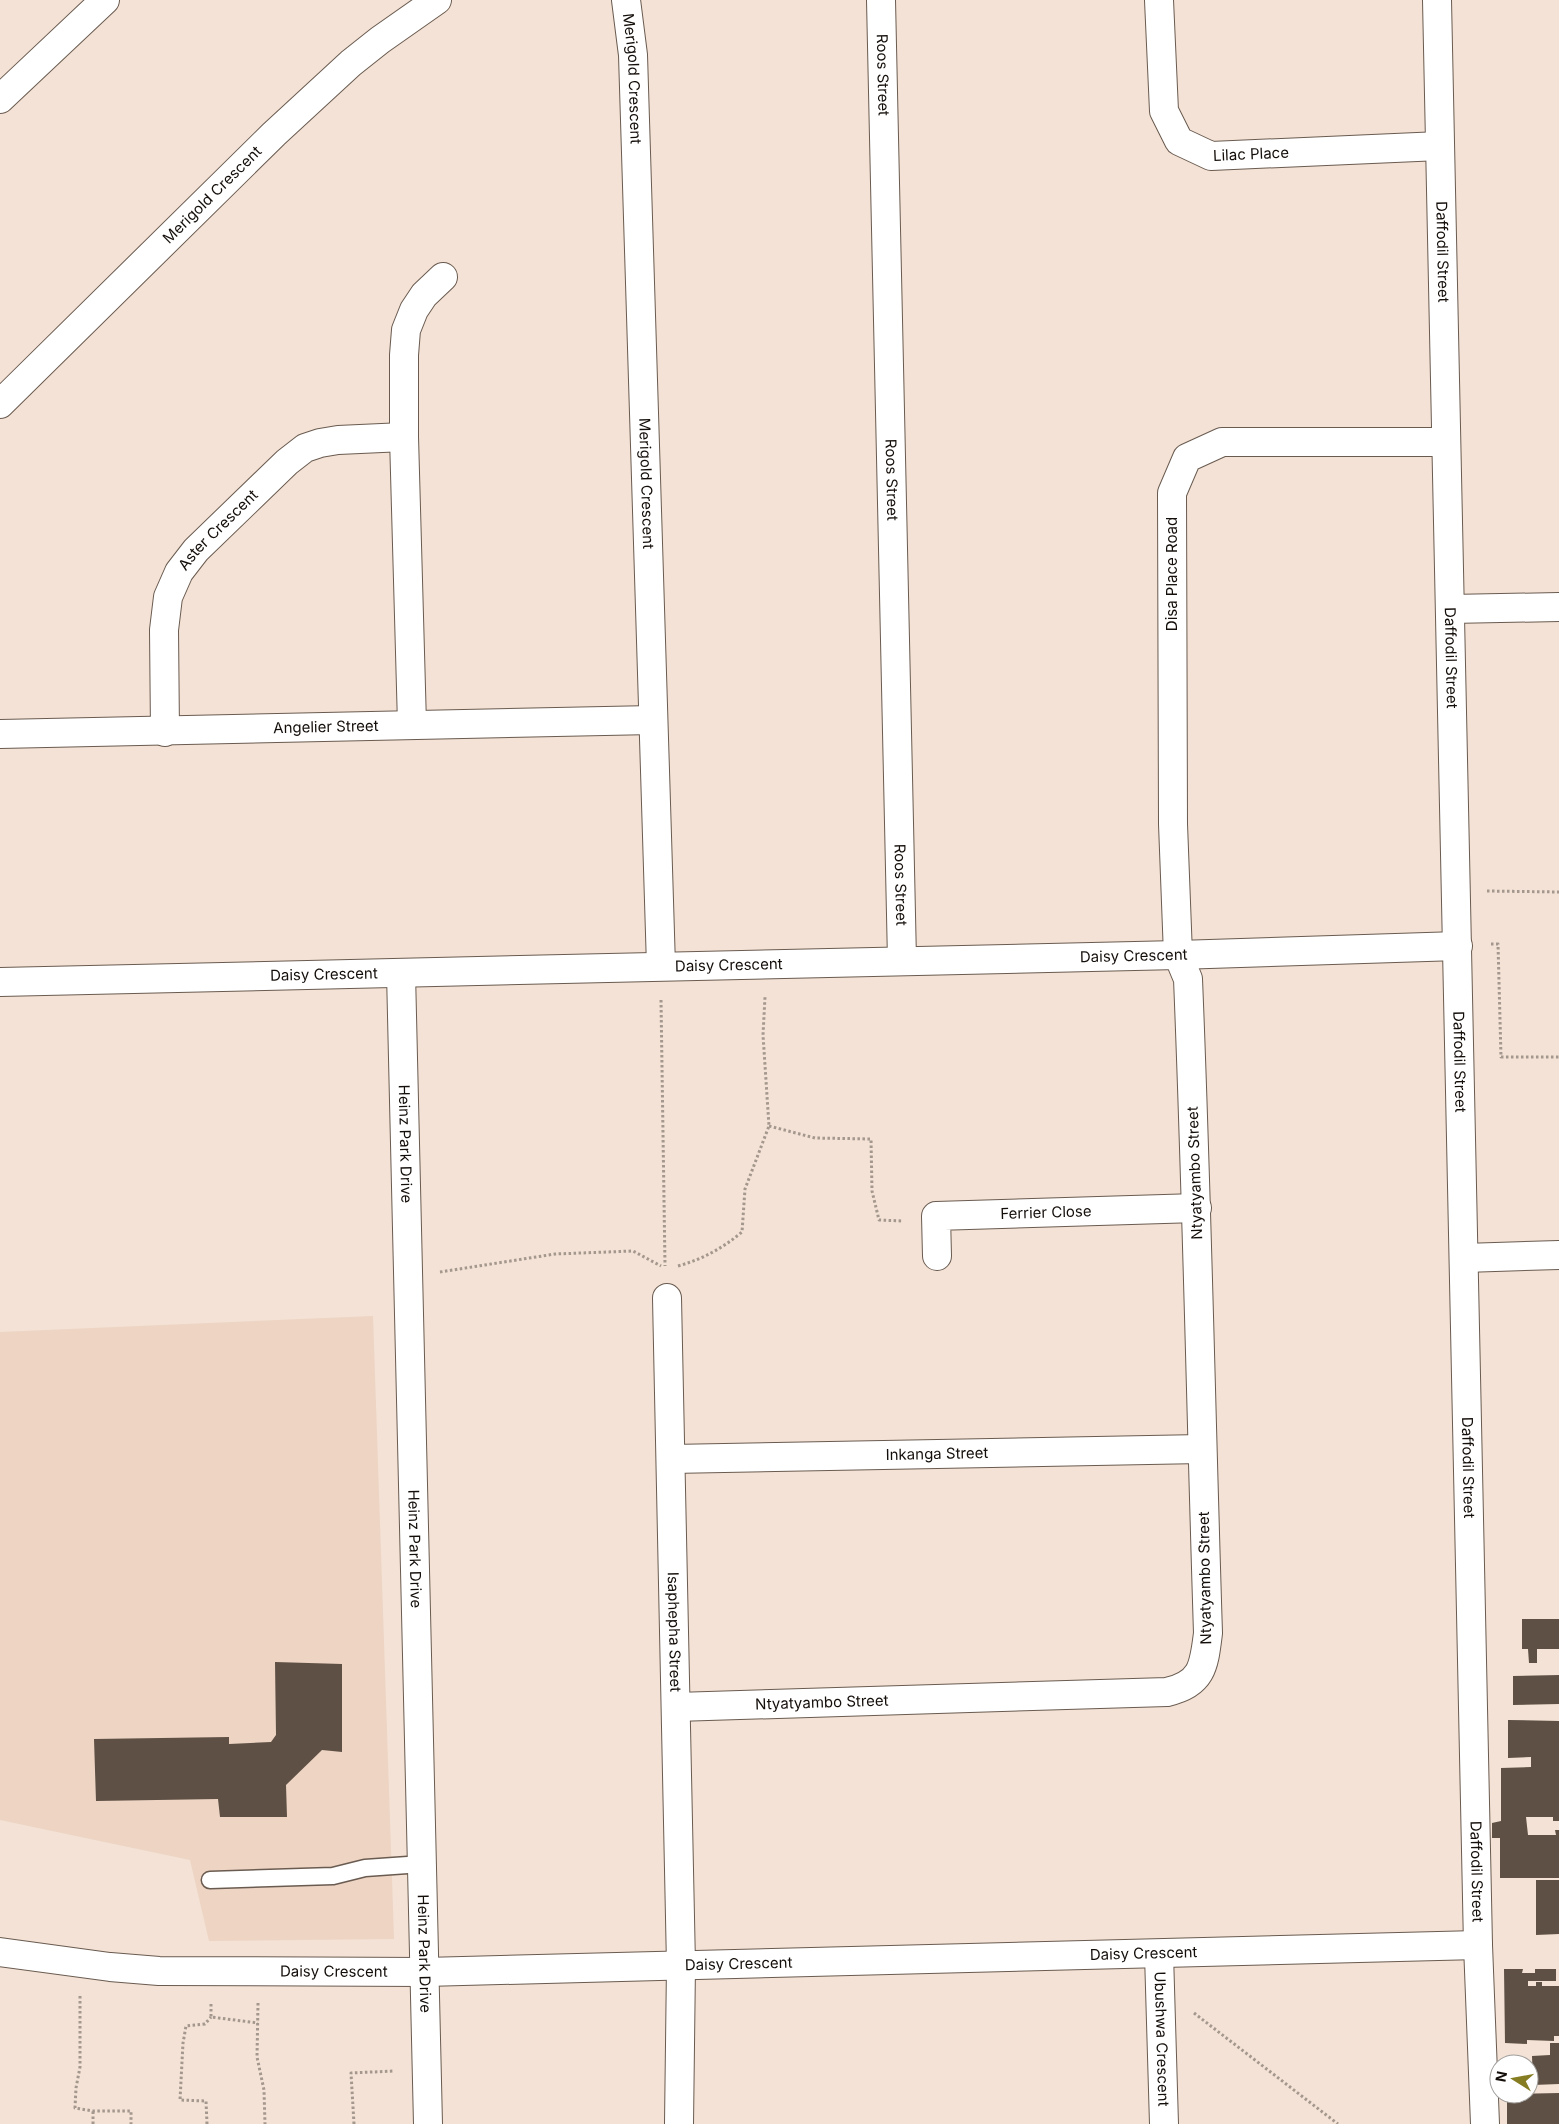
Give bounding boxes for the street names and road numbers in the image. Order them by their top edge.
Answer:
street label: Merigold Crescent [619,12,646,145]
street label: Roos Street [873,34,894,116]
street label: Merigold Crescent [158,142,265,247]
street label: Lilac Place [1213,143,1289,165]
street label: Daffodil Street [1432,201,1453,303]
street label: Merigold Crescent [635,417,658,549]
street label: Roos Street [882,439,902,521]
street label: Aster Crescent [174,485,262,574]
street label: Disa Place Road [1162,517,1181,631]
street label: Daffodil Street [1441,607,1462,709]
street label: Angelier Street [273,716,379,737]
street label: Roos Street [890,844,911,926]
street label: Daisy Crescent [1080,945,1188,966]
street label: Daisy Crescent [675,954,783,976]
street label: Daisy Crescent [270,963,378,985]
street label: Daffodil Street [1449,1011,1470,1113]
street label: Heinz Park Drive [395,1084,416,1203]
street label: Ntyatyambo Street [1183,1106,1206,1240]
street label: Ferrier Close [1000,1201,1092,1223]
street label: Daffodil Street [1458,1417,1479,1519]
street label: Inkanga Street [885,1443,989,1464]
street label: Heinz Park Drive [404,1489,426,1608]
street label: Ntyatyambo Street [1194,1511,1215,1645]
street label: Isaphepha Street [664,1572,685,1692]
street label: Ntyatyambo Street [755,1691,889,1714]
street label: Daffodil Street [1466,1821,1488,1923]
street label: Heinz Park Drive [414,1894,435,2013]
street label: Daisy Crescent [1090,1942,1198,1964]
street label: Daisy Crescent [685,1953,793,1974]
street label: Daisy Crescent [280,1961,388,1981]
street label: Ubushwa Crescent [1151,1971,1173,2107]

